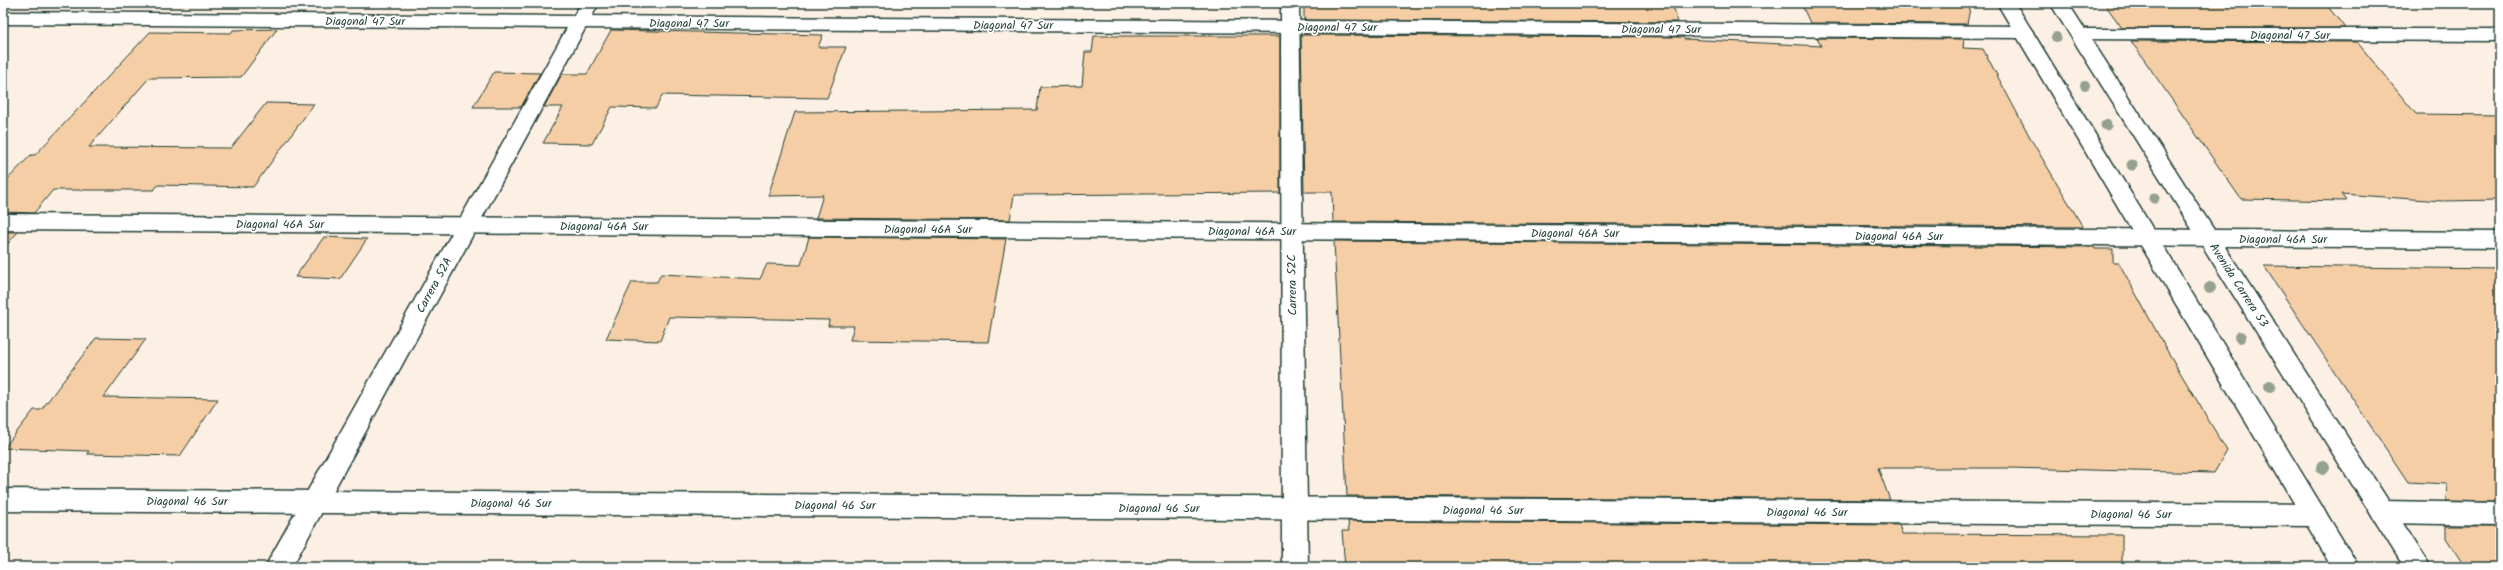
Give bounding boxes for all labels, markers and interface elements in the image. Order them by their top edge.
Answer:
street label: Diagonal 47 Sur [325,12,406,31]
street label: Diagonal 47 Sur [649,14,730,33]
street label: Diagonal 47 Sur [973,16,1054,35]
street label: Diagonal 47 Sur [1297,18,1378,37]
street label: Diagonal 47 Sur [1621,20,1702,39]
street label: Diagonal 47 Sur [2250,26,2331,45]
street label: Diagonal 46A Sur [236,215,325,234]
street label: Diagonal 46A Sur [560,217,649,236]
street label: Diagonal 46A Sur [884,220,973,239]
street label: Diagonal 46A Sur [1208,222,1297,241]
street label: Diagonal 46A Sur [1531,224,1620,243]
street label: Diagonal 46A Sur [1855,227,1944,246]
street label: Diagonal 46A Sur [2239,230,2328,249]
street label: Avenida Carrera 53 [2204,239,2273,331]
street label: Carrera 52A [411,254,458,317]
street label: Carrera 52C [1282,254,1303,316]
street label: Diagonal 46 Sur [146,492,229,511]
street label: Diagonal 46 Sur [470,494,553,513]
street label: Diagonal 46 Sur [794,496,877,515]
street label: Diagonal 46 Sur [1118,499,1201,518]
street label: Diagonal 46 Sur [1442,501,1525,520]
street label: Diagonal 46 Sur [1766,503,1849,522]
street label: Diagonal 46 Sur [2090,505,2173,524]

